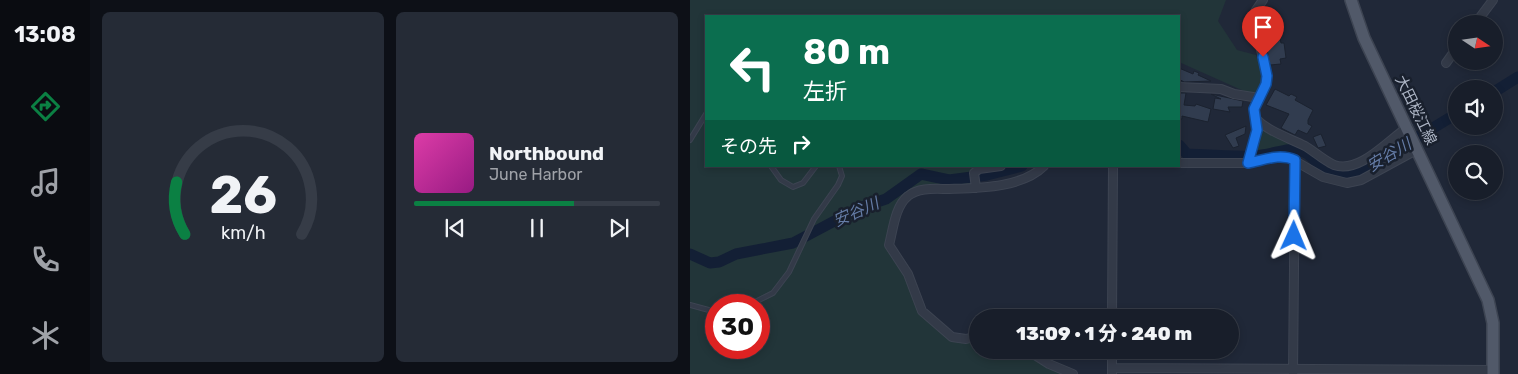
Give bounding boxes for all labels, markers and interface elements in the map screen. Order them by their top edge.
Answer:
pin [1242,6,1284,57]
icon: arrive [1249,13,1277,41]
north arrow [1448,15,1502,70]
map controls [1448,15,1503,200]
text: 13:08 [14,21,76,48]
text: 80 m [803,31,890,73]
icon: left [720,35,785,100]
street label: 大田桜江線 [1391,72,1441,148]
text: 左折 [803,78,847,105]
button: sound [1448,80,1503,135]
icon: directions [28,89,63,124]
icon: right [787,130,815,158]
water label: 安谷川 [1364,133,1416,176]
text: その先 [720,135,777,158]
text: Northbound [489,142,604,165]
button: search [1448,145,1503,200]
text: 26 [209,164,277,226]
icon: music [28,165,63,200]
text: June Harbor [489,165,582,184]
water label: 安谷川 [830,193,884,230]
position arrow [1267,209,1319,261]
icon: previous [441,214,469,242]
icon: pause [523,214,551,242]
icon: next [605,214,633,242]
text: km/h [221,222,265,243]
icon: phone [28,242,63,277]
speed limit sign: 30 [705,294,770,359]
icon: climate [28,318,63,353]
text: 13:09 · 1 分 · 240 m [1016,322,1192,345]

